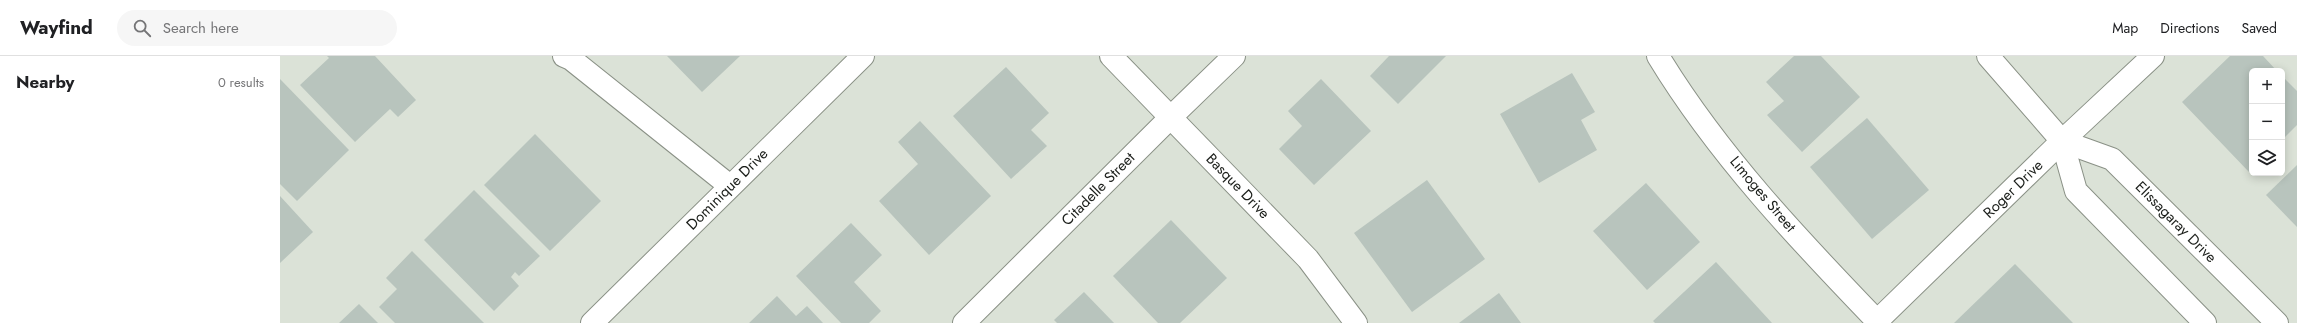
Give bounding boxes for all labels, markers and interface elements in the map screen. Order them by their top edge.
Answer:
search box [117,10,397,46]
text: Wayfind [20,14,93,41]
icon: search [131,17,153,39]
text: Search here [163,17,239,39]
text: Map [2112,18,2138,38]
text: Directions [2160,18,2220,38]
text: Saved [2242,18,2277,38]
map controls [2249,68,2285,176]
button: + [2249,68,2285,104]
text: Nearby [16,70,74,94]
text: 0 results [218,73,264,92]
button: − [2249,104,2285,140]
button: layers [2249,140,2285,176]
street label: Dominique Drive [681,143,773,235]
street label: Citadelle Street [1056,147,1140,231]
street label: Basque Drive [1201,148,1275,224]
street label: Limoges Street [1725,151,1802,237]
street label: Roger Drive [1978,155,2048,223]
street label: Elissagaray Drive [2130,176,2222,268]

